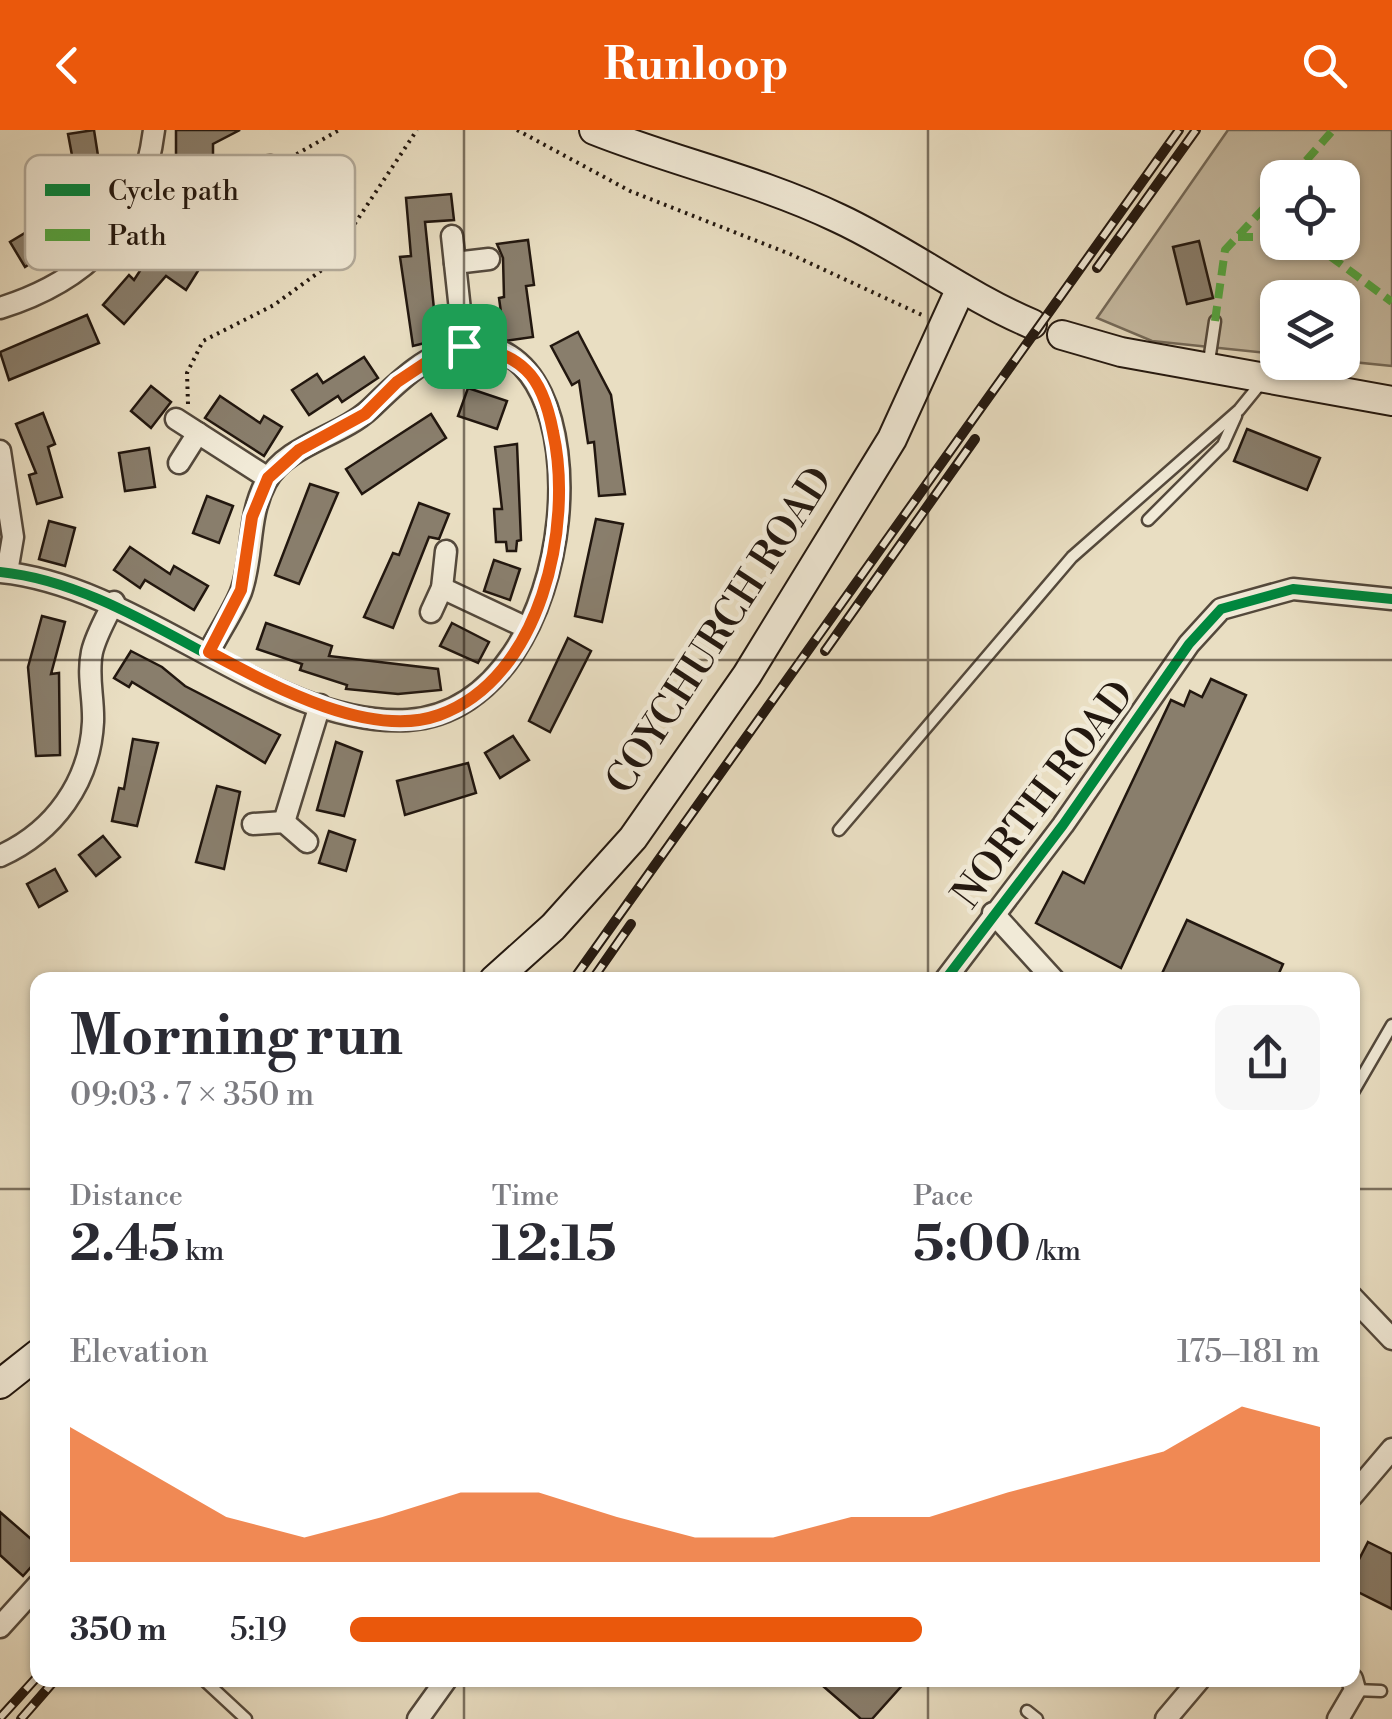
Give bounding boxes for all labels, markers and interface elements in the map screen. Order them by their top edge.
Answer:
text: Runloop [604,37,788,94]
icon: back [40,38,95,93]
icon: search [1297,38,1352,93]
legend [25,155,355,270]
map controls [1260,160,1360,380]
button: locate [1260,160,1360,260]
text: Cycle path [108,174,239,209]
text: Path [108,219,167,254]
button: layers [1260,280,1360,380]
pin [422,304,507,389]
icon: arrive [437,319,492,374]
street label: COYCHURCH ROAD [596,458,844,804]
street label: NORTH ROAD [942,672,1146,918]
text: Morning run [70,1003,403,1072]
button: share [1215,1005,1320,1110]
text: 09:03 · 7 × 350 m [70,1075,314,1115]
text: Distance [70,1179,183,1214]
text: Time [492,1179,559,1214]
text: Pace [913,1179,973,1214]
text: 2.45 [70,1214,179,1276]
text: 12:15 [492,1214,617,1276]
text: 5:00 [913,1214,1031,1276]
text: km [179,1234,224,1269]
text: /km [1031,1234,1081,1269]
text: Elevation [70,1332,209,1372]
text: 175–181 m [1177,1332,1320,1372]
text: 350 m [70,1610,167,1650]
text: 5:19 [230,1610,287,1650]

